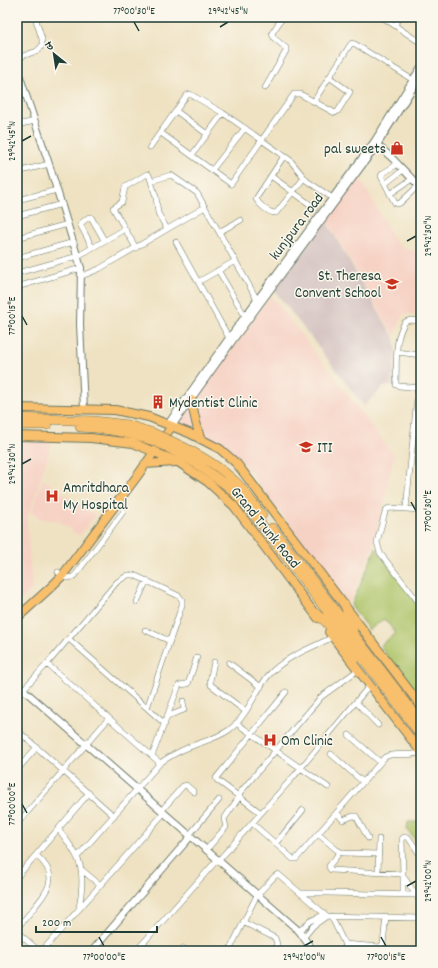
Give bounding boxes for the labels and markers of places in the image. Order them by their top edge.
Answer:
place label: pal sweets [324,139,386,161]
shop icon: pal sweets [389,140,405,156]
place label: St. Theresa Convent School [295,266,382,305]
school or university icon: St. Theresa Convent School [384,276,400,292]
place label: Mydentist Clinic [169,393,257,415]
building icon: Mydentist Clinic [150,394,166,410]
place label: ITI [317,438,333,460]
school or university icon: ITI [298,439,314,455]
place label: Amritdhara My Hospital [63,478,130,517]
hospital icon: Amritdhara My Hospital [44,488,60,504]
place label: Om Clinic [281,731,333,753]
hospital icon: Om Clinic [262,732,278,748]

